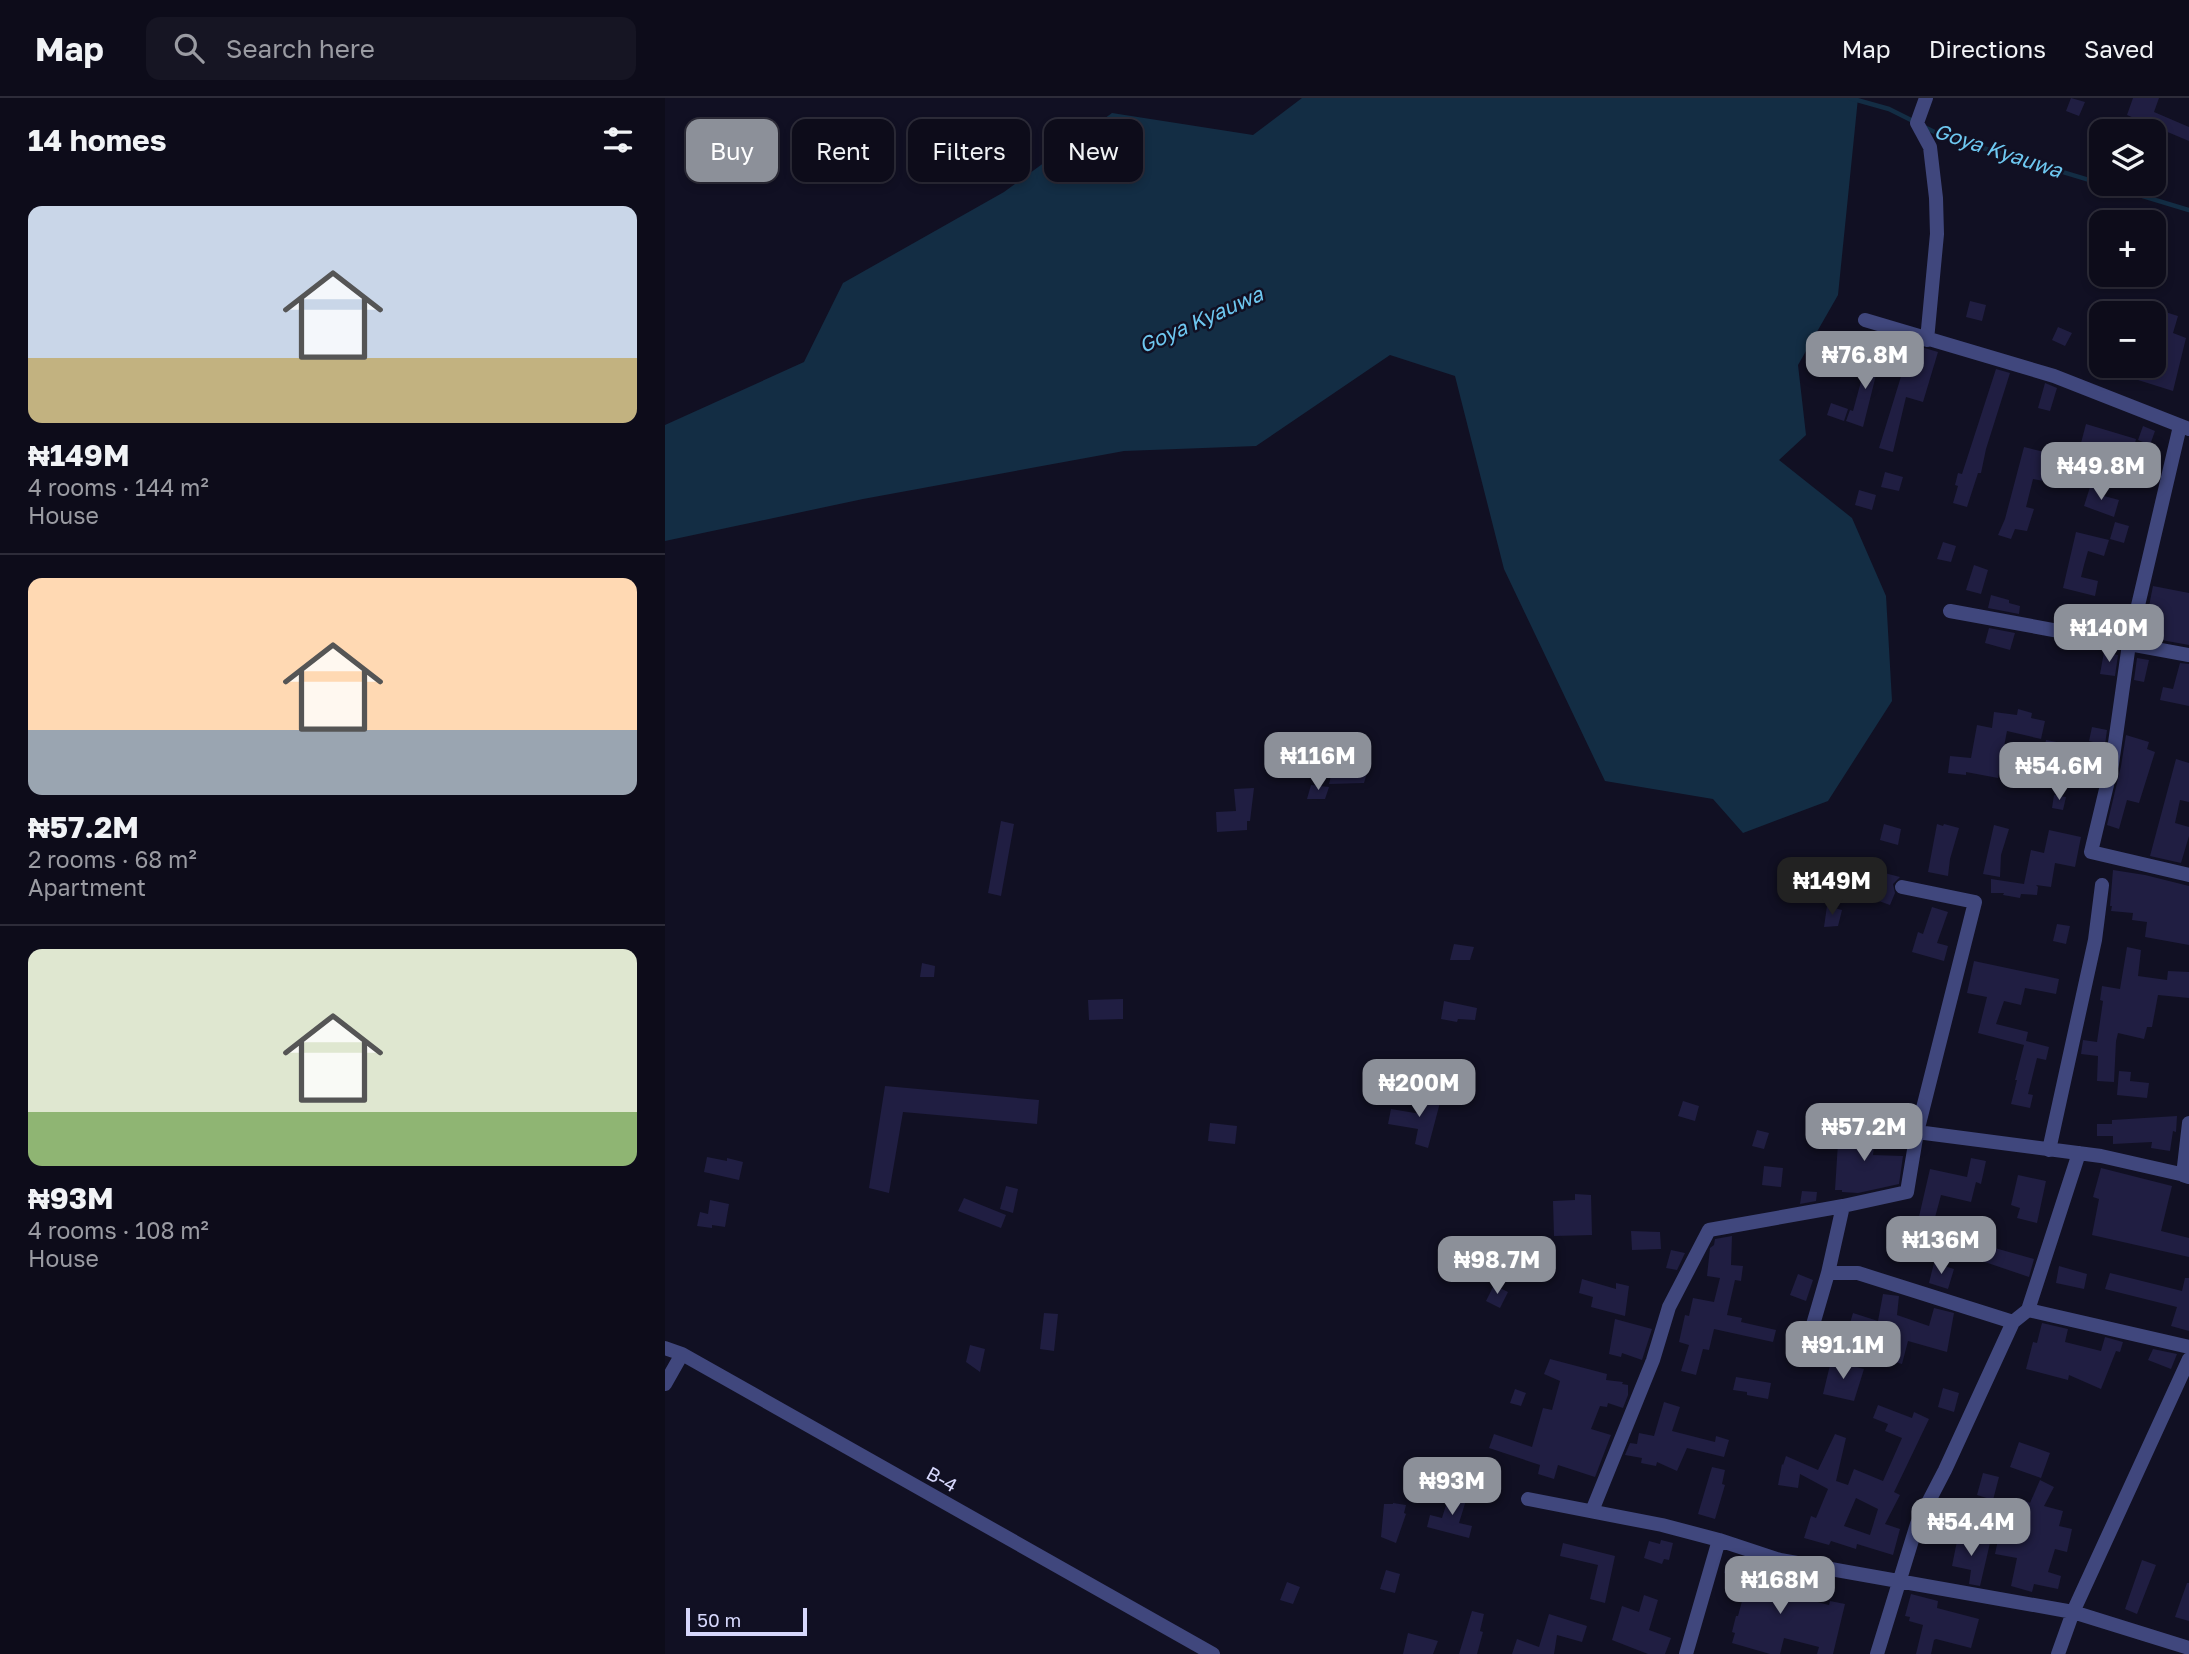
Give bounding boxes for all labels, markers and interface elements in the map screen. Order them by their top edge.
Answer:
search box [146,17,636,80]
text: Map [35,29,104,68]
icon: search [170,29,208,67]
text: Search here [226,33,375,64]
text: Map [1842,34,1891,63]
text: Directions [1929,34,2046,63]
text: Saved [2084,34,2154,63]
water label: Goya Kyauwa [1931,117,2067,183]
chip: Buy [686,119,778,182]
chip: Rent [792,119,894,182]
chip: Filters [908,119,1030,182]
chip: New [1044,119,1143,182]
map controls [2089,119,2166,378]
button: layers [2089,119,2166,196]
icon: filters [599,121,637,159]
text: 14 homes [28,122,167,158]
button: + [2089,210,2166,287]
icon: home [270,252,396,378]
water label: Goya Kyauwa [1135,280,1268,358]
button: − [2089,301,2166,378]
pin: ₦76.8M [1808,331,1922,391]
text: ₦76.8M [1822,340,1908,368]
text: ₦149M [28,437,130,473]
pin: ₦49.8M [2044,442,2158,502]
text: ₦49.8M [2057,451,2145,479]
text: 4 rooms · 144 m² [28,473,209,501]
text: House [28,501,99,529]
pin: ₦140M [2060,604,2158,664]
text: ₦140M [2070,613,2148,641]
icon: home [270,624,396,750]
pin: ₦116M [1269,732,1367,792]
text: ₦116M [1280,741,1356,769]
pin: ₦54.6M [2002,742,2116,802]
text: ₦54.6M [2015,751,2103,779]
text: ₦57.2M [28,809,139,845]
text: 2 rooms · 68 m² [28,845,197,873]
pin: ₦149M [1783,858,1881,917]
text: ₦149M [1793,866,1871,894]
text: Apartment [28,873,146,901]
icon: home [270,995,396,1121]
pin: ₦200M [1370,1060,1468,1119]
text: ₦200M [1378,1068,1460,1096]
pin: ₦57.2M [1807,1104,1921,1163]
text: ₦57.2M [1821,1112,1907,1140]
text: ₦93M [28,1180,114,1216]
text: 4 rooms · 108 m² [28,1216,209,1244]
pin: ₦136M [1892,1216,1990,1276]
text: ₦136M [1902,1225,1980,1253]
pin: ₦98.7M [1440,1236,1554,1296]
text: House [28,1244,99,1272]
text: ₦98.7M [1454,1245,1540,1273]
pin: ₦91.1M [1786,1322,1900,1381]
text: ₦91.1M [1802,1330,1884,1358]
pin: ₦93M [1411,1458,1493,1517]
street label: B-4 [923,1461,962,1496]
text: ₦93M [1419,1466,1485,1494]
pin: ₦54.4M [1914,1498,2028,1558]
text: ₦54.4M [1927,1507,2015,1535]
pin: ₦168M [1731,1556,1829,1616]
text: ₦168M [1741,1565,1819,1593]
scale bar [686,1605,807,1637]
text: 50 m [697,1608,741,1631]

